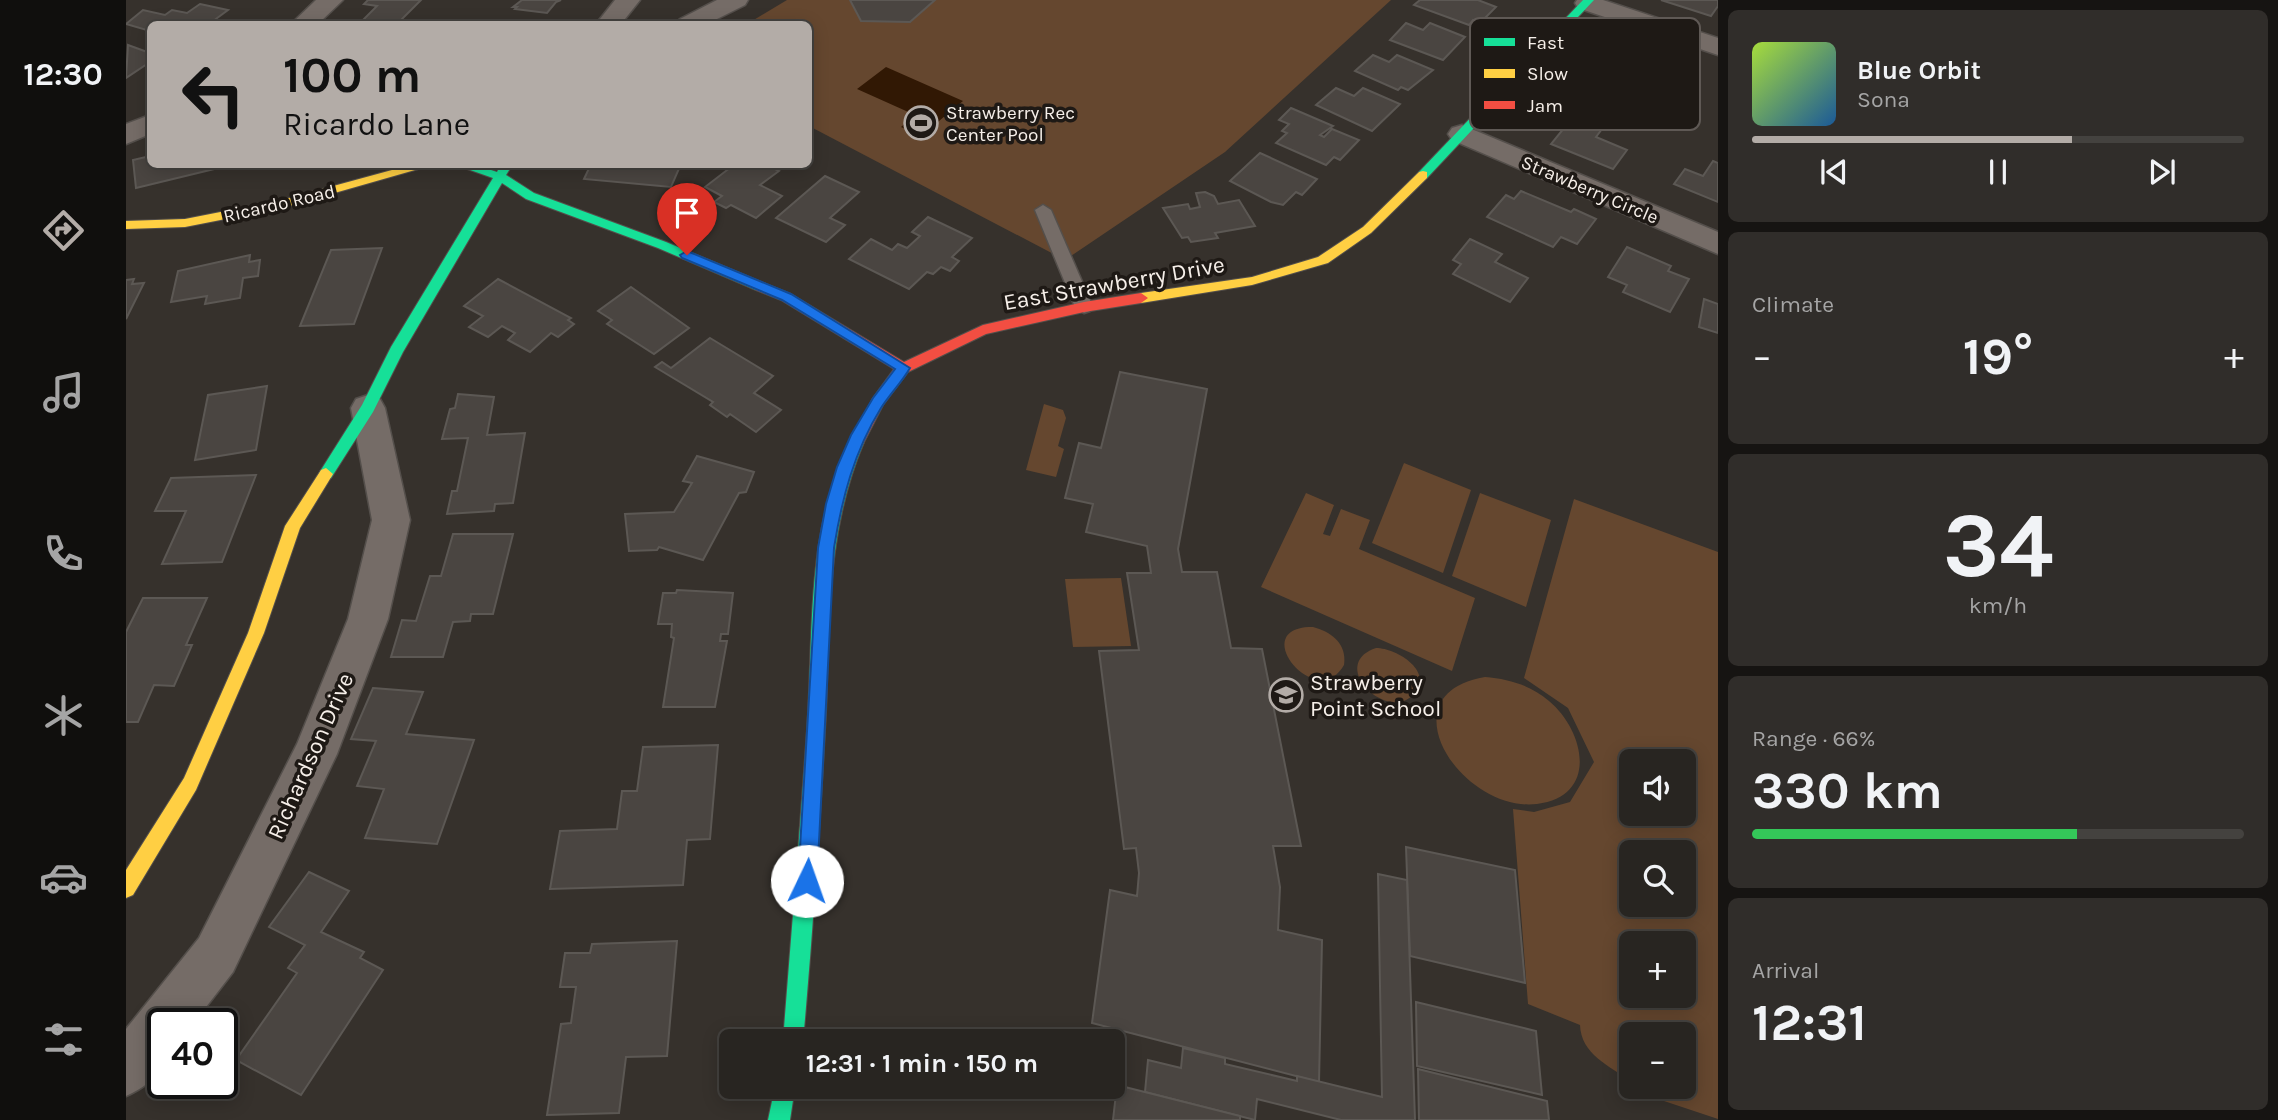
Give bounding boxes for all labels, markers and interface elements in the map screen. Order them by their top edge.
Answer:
legend [1470,18,1700,130]
text: Fast [1527,32,1564,54]
text: 100 m [283,47,421,104]
icon: left [168,49,259,140]
text: Blue Orbit [1857,55,1981,86]
text: 12:30 [23,56,103,93]
text: Slow [1527,63,1568,85]
text: Sona [1857,86,1910,113]
text: Jam [1527,95,1563,117]
place label: Strawberry Rec Center Pool [946,102,1075,146]
sports icon: Strawberry Rec Center Pool [902,104,940,142]
text: Ricardo Lane [283,106,470,143]
street label: Strawberry Circle [1518,151,1662,229]
icon: previous [1815,153,1853,191]
icon: pause [1979,153,2017,191]
icon: next [2143,153,2181,191]
street label: Ricardo Road [221,180,337,228]
pin [657,183,717,255]
icon: arrive [668,194,706,232]
icon: directions [39,206,88,255]
street label: East Strawberry Drive [1001,251,1227,316]
text: Climate [1752,291,1834,318]
text: 19° [1963,326,2033,387]
text: − [1752,334,1772,379]
text: + [2224,334,2244,379]
icon: music [39,368,88,417]
text: 34 [1943,493,2053,599]
icon: phone [39,529,88,578]
text: km/h [1969,592,2027,619]
street label: Richardson Drive [262,669,359,843]
place label: Strawberry Point School [1310,669,1441,722]
school or university icon: Strawberry Point School [1267,676,1305,714]
icon: climate [39,691,88,740]
text: Range · 66% [1752,725,1875,752]
map controls [1619,749,1696,1099]
button: sound [1619,749,1696,826]
text: 330 km [1752,760,1943,821]
button: search [1619,840,1696,917]
position arrow [770,844,844,918]
icon: car [39,853,88,902]
button: + [1619,931,1696,1008]
text: Arrival [1752,957,1819,984]
text: 12:31 [1752,992,1867,1053]
speed limit sign: 40 [147,1008,238,1099]
icon: filters [39,1015,88,1064]
button: − [1619,1022,1696,1099]
text: 12:31 · 1 min · 150 m [806,1048,1038,1079]

